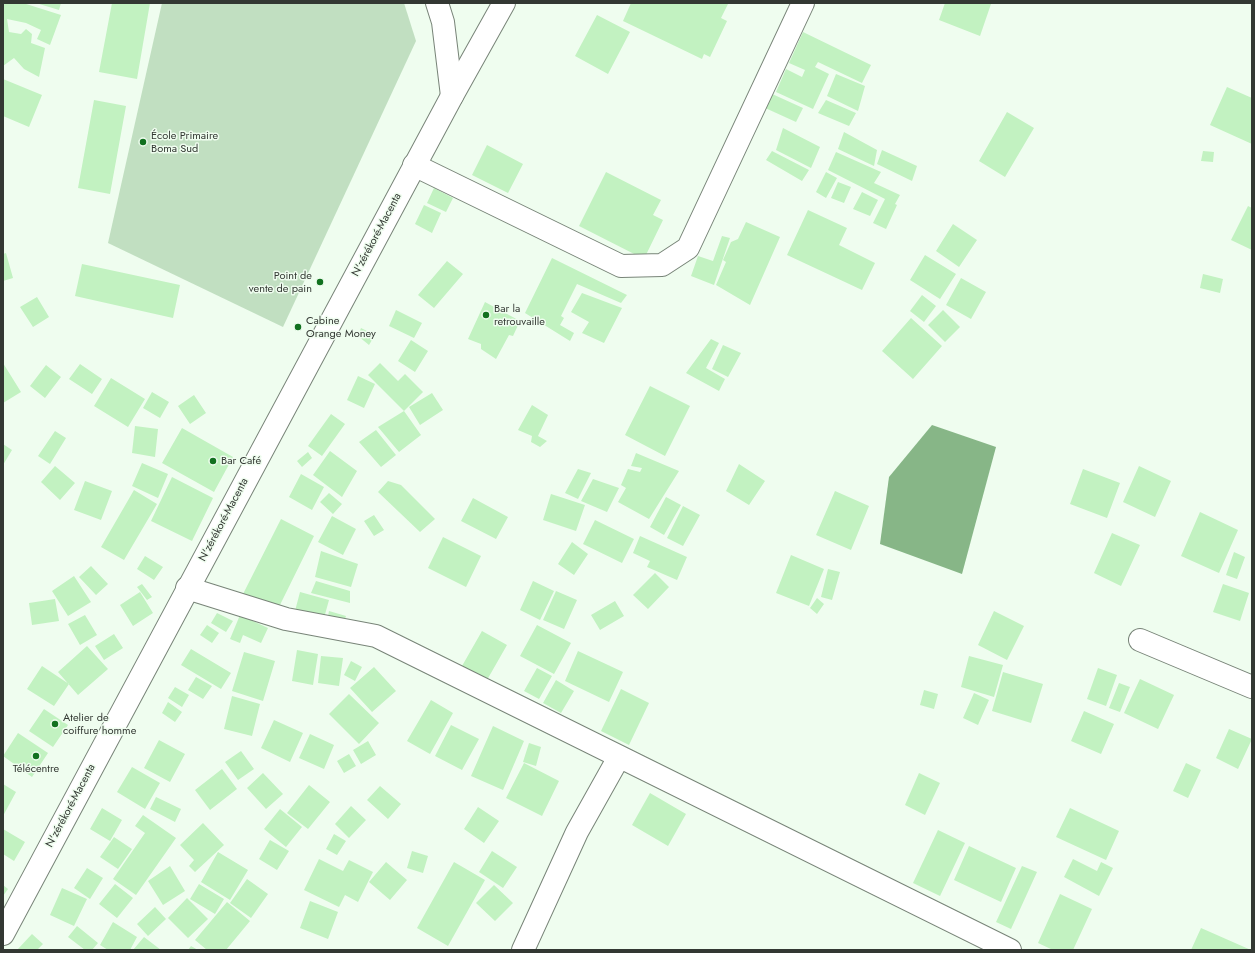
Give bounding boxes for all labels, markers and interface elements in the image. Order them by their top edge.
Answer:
place label: École Primaire Boma Sud [151,129,218,155]
marker: École Primaire Boma Sud [138,137,148,147]
street label: N'zérékoré-Macenta [349,191,405,279]
place label: Point de vente de pain [249,269,312,295]
marker: Point de vente de pain [315,277,325,287]
place label: Bar la retrouvaille [494,302,545,328]
marker: Bar la retrouvaille [481,310,491,320]
place label: Cabine Orange Money [306,314,376,340]
marker: Cabine Orange Money [293,322,303,332]
place label: Bar Café [221,454,261,468]
marker: Bar Café [208,456,218,466]
street label: N'zérékoré-Macenta [196,476,252,564]
place label: Atelier de coiffure homme [63,711,136,737]
marker: Atelier de coiffure homme [50,719,60,729]
marker: Télécentre [31,751,41,761]
place label: Télécentre [13,762,59,776]
street label: N'zérékoré-Macenta [43,762,99,850]

